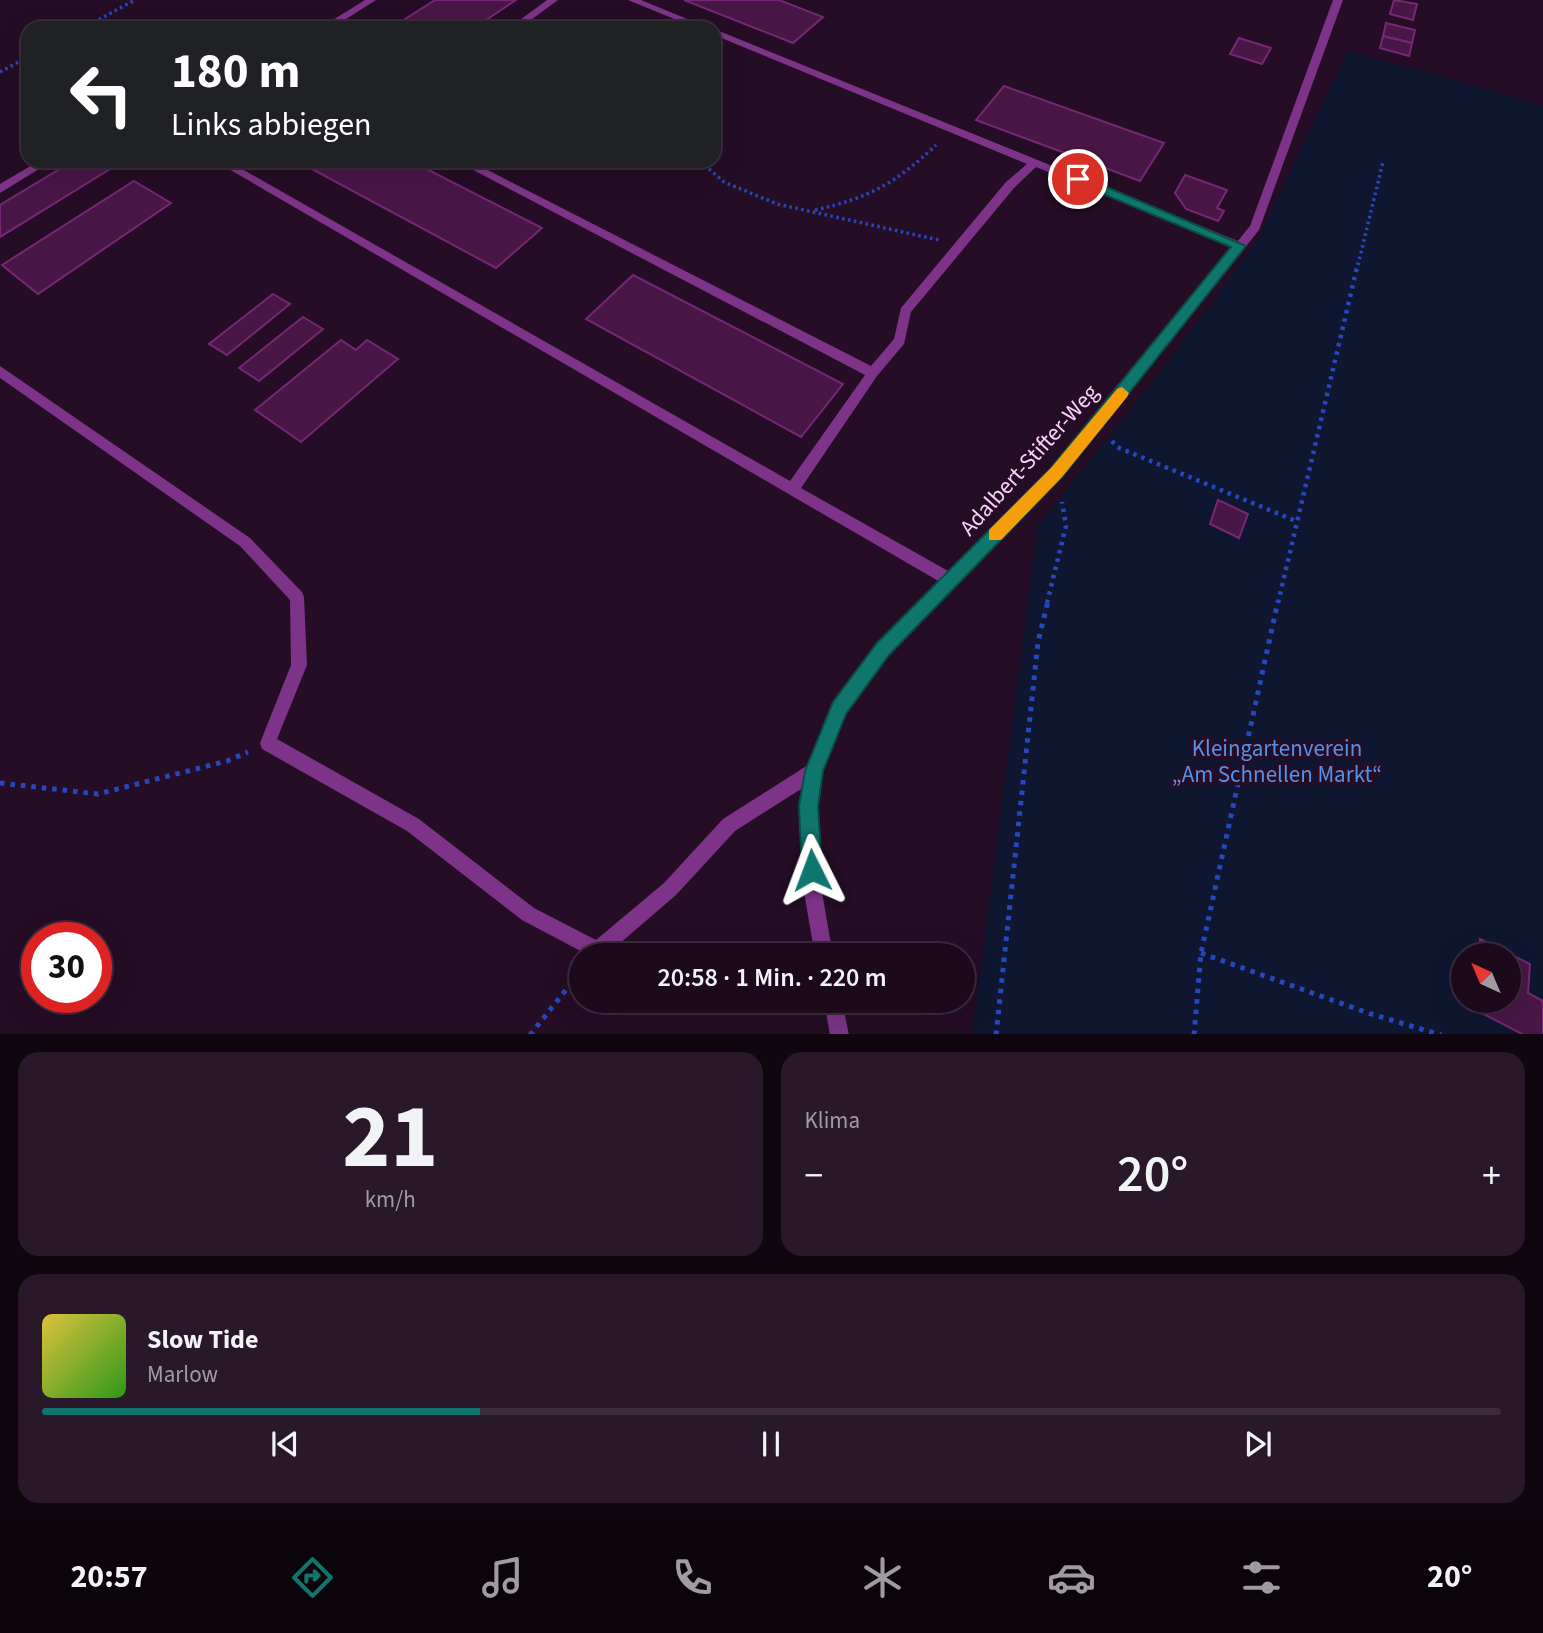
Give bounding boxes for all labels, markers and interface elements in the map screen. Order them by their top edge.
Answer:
text: 180 m [171,37,300,107]
icon: left [56,49,147,140]
text: Links abbiegen [171,102,372,148]
pin [1048,149,1108,209]
icon: arrive [1059,160,1097,198]
street label: Adalbert-Stifter-Weg [952,377,1106,543]
park label: Kleingartenverein „Am Schnellen Markt“ [1172,732,1382,791]
position arrow [775,833,849,907]
speed limit sign: 30 [21,922,112,1013]
north arrow [1451,943,1521,1013]
map controls [1451,943,1521,1013]
text: 20:58 · 1 Min. · 220 m [657,959,887,996]
text: 21 [342,1073,438,1202]
text: Klima [805,1104,860,1137]
text: 20° [1117,1138,1188,1212]
text: − [805,1149,823,1203]
text: + [1482,1149,1501,1203]
text: km/h [365,1183,416,1216]
text: Slow Tide [147,1321,258,1358]
text: Marlow [147,1358,218,1391]
icon: previous [266,1425,304,1463]
icon: pause [752,1425,790,1463]
icon: next [1239,1425,1277,1463]
icon: directions [288,1553,337,1602]
icon: music [478,1553,527,1602]
icon: phone [668,1553,717,1602]
icon: climate [858,1553,907,1602]
icon: car [1047,1553,1096,1602]
icon: filters [1237,1553,1286,1602]
text: 20:57 [70,1554,148,1600]
text: 20° [1427,1554,1473,1600]

